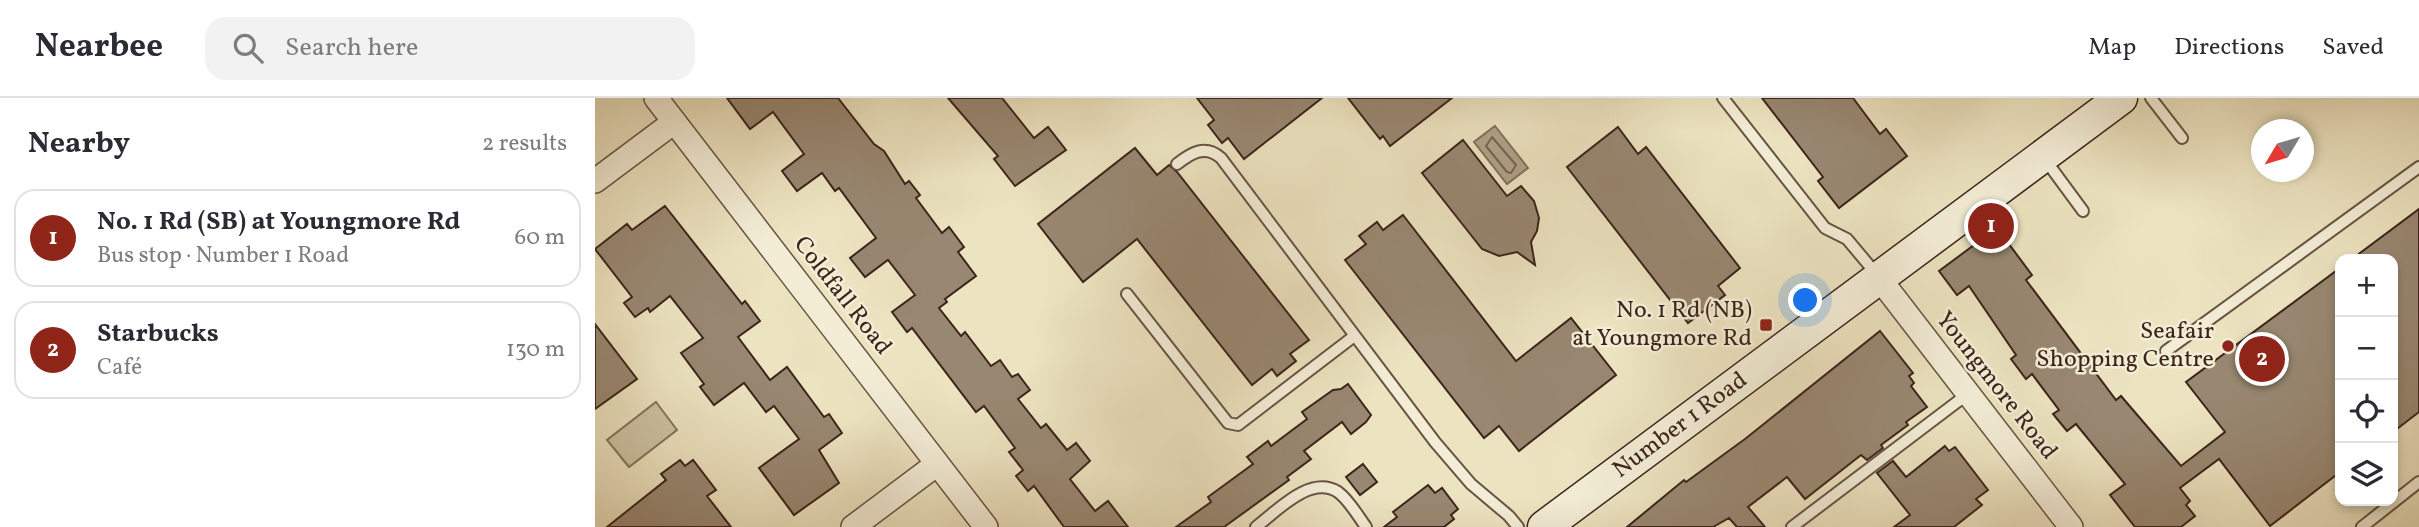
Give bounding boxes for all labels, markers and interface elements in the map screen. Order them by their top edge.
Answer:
search box [205,17,695,80]
text: Nearbee [35,25,163,71]
icon: search [229,29,267,67]
text: Search here [285,30,418,66]
text: Map [2088,31,2136,65]
text: Directions [2174,31,2284,65]
text: Saved [2322,31,2384,65]
north arrow [2251,119,2314,182]
text: Nearby [28,123,130,165]
text: 2 results [482,128,567,160]
pin: 1 [1968,200,2014,252]
text: No. 1 Rd (SB) at Youngmore Rd [97,204,460,240]
text: 1 [48,222,58,254]
text: 60 m [515,222,565,254]
street label: Coldfall Road [785,229,899,363]
text: Bus stop · Number 1 Road [97,240,349,272]
map controls [2335,254,2398,506]
button: + [2335,254,2398,317]
your location [1788,283,1822,317]
place label: No. 1 Rd (NB) at Youngmore Rd [1572,294,1752,356]
street label: Youngmore Road [1927,304,2065,468]
place label: Seafair Shopping Centre [2036,315,2214,377]
text: Starbucks [97,316,219,352]
marker: No. 1 Rd (NB) at Youngmore Rd [1758,317,1774,333]
button: − [2335,317,2398,380]
pin: 2 [2239,333,2285,385]
text: 2 [47,334,59,366]
text: 130 m [506,334,565,366]
marker: Seafair Shopping Centre [2220,338,2236,354]
text: Café [97,352,142,384]
street label: Number 1 Road [1606,364,1755,487]
button: locate [2335,380,2398,443]
button: layers [2335,443,2398,506]

